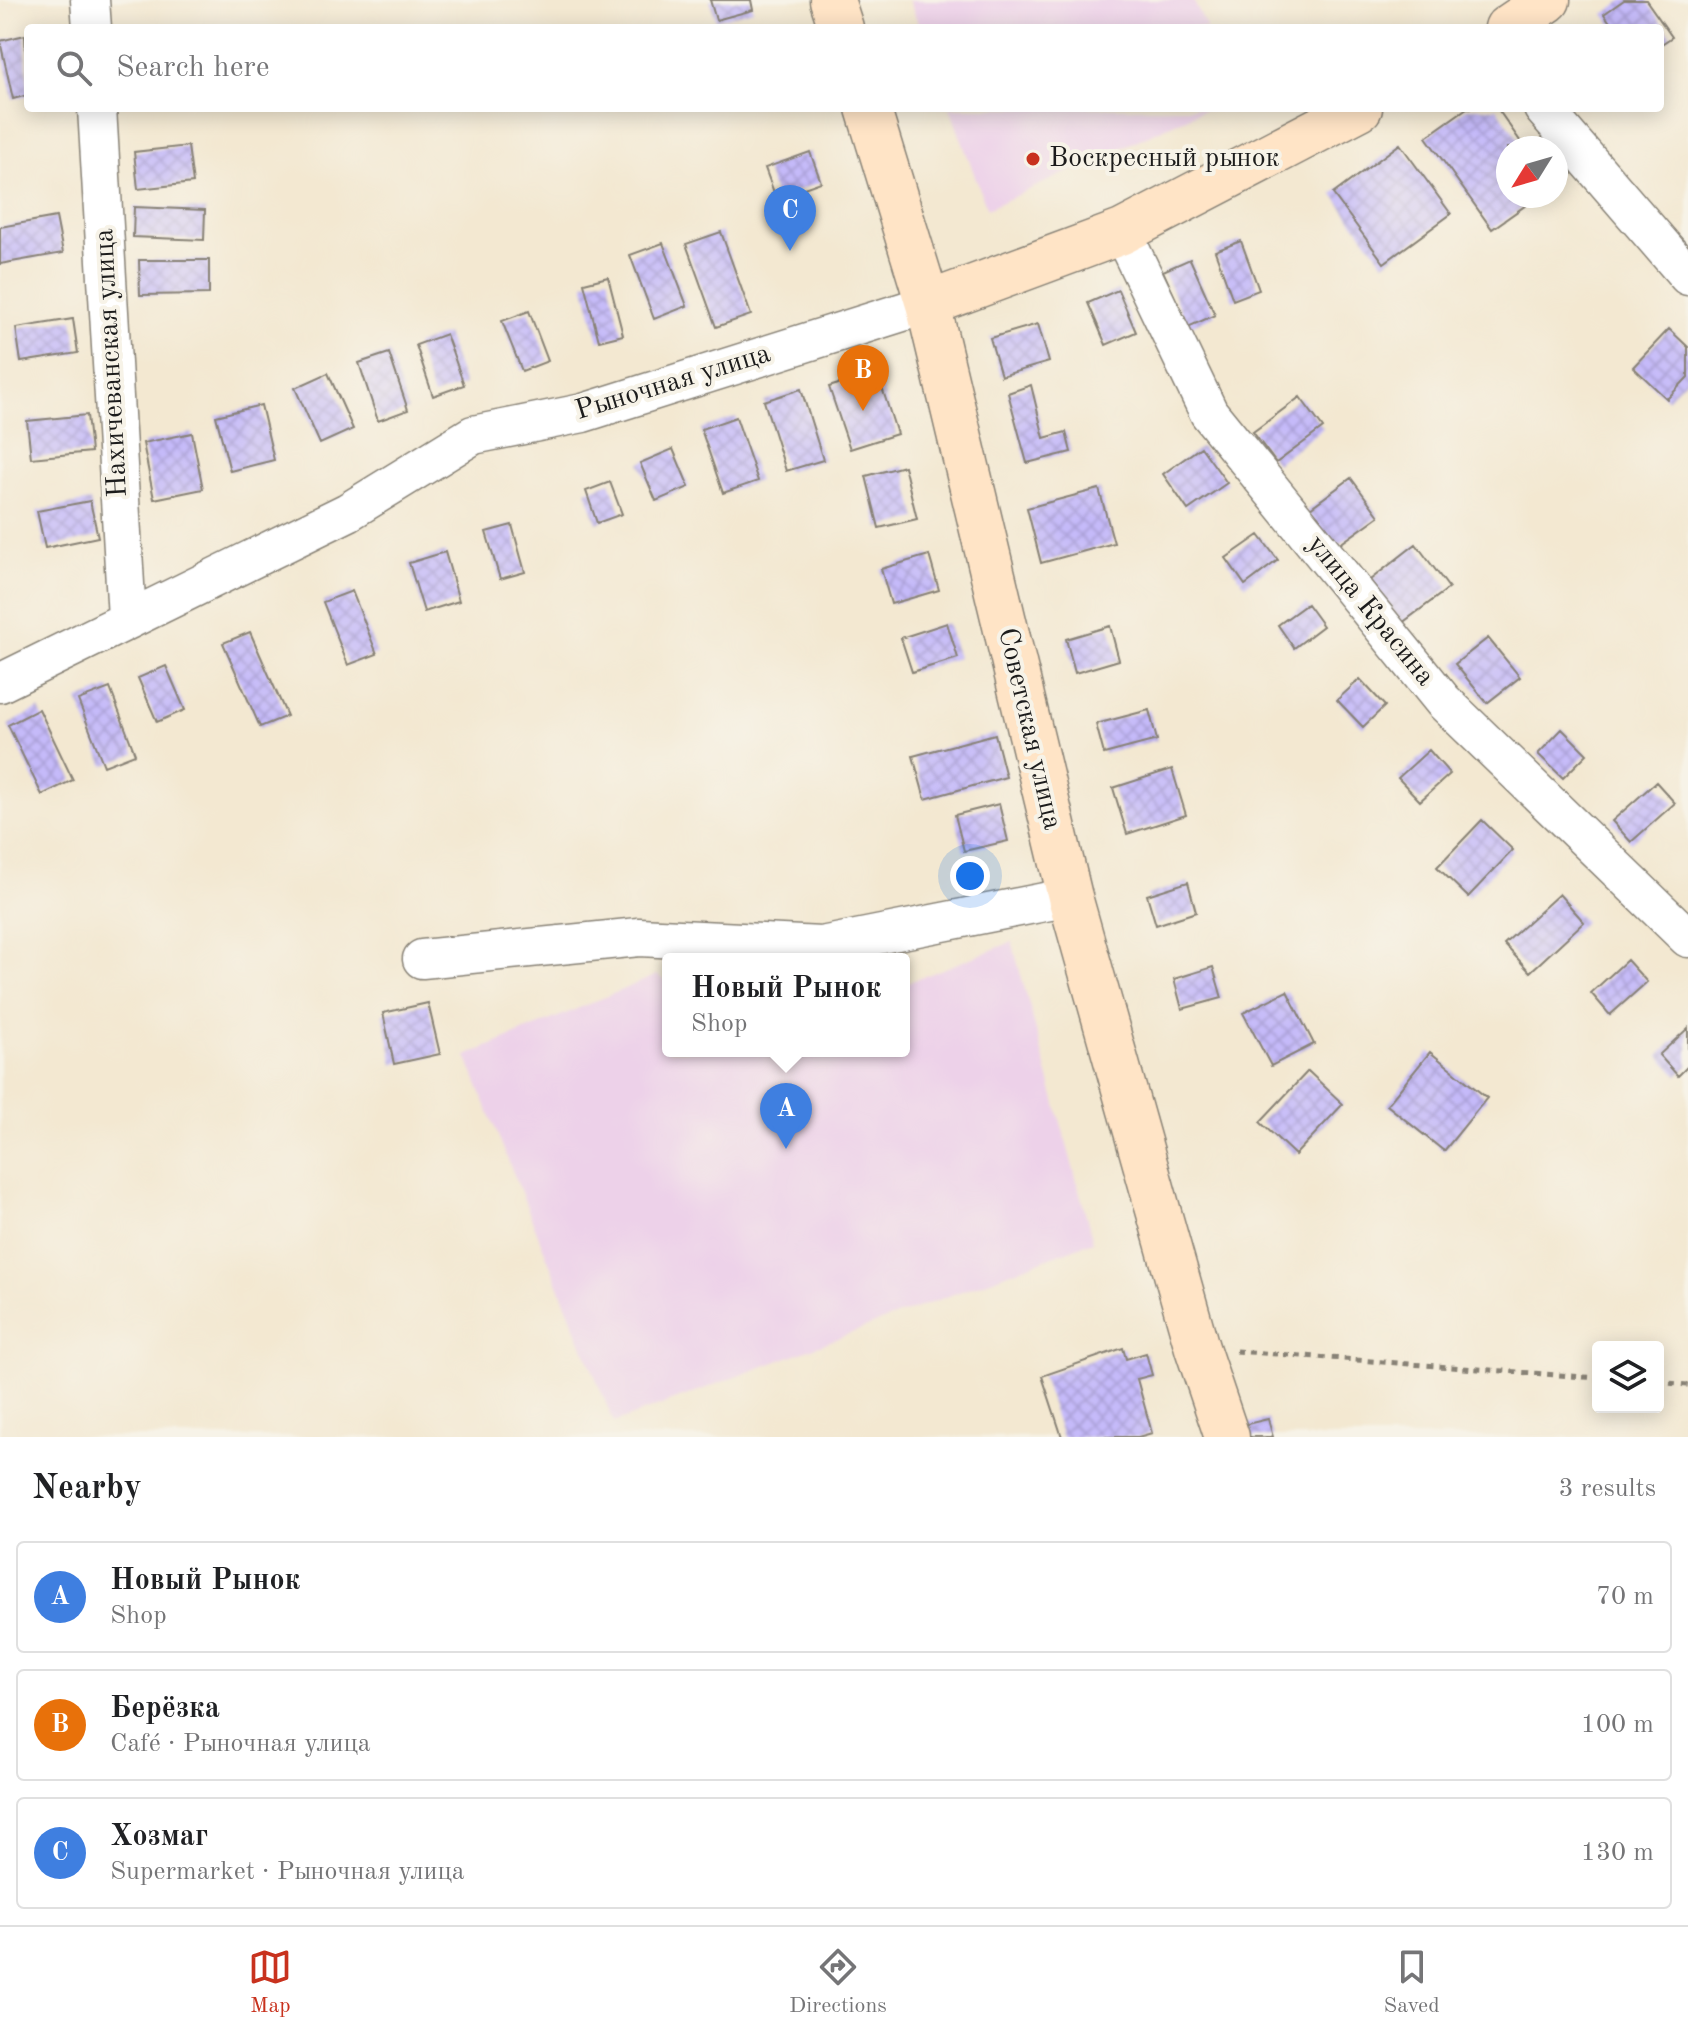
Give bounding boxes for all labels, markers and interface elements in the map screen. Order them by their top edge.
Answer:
search box [24,24,1664,112]
icon: search [52,46,96,90]
text: Search here [116,53,270,83]
north arrow [1496,136,1568,208]
place label: Воскресный рынок [1049,145,1280,173]
marker: Воскресный рынок [1024,150,1042,168]
pin: C [764,185,816,251]
street label: Нахичеванская улица [91,228,133,498]
street label: Рыночная улица [572,340,774,426]
pin: B [837,345,889,411]
street label: улица Красина [1301,530,1439,692]
street label: Советская улица [992,625,1066,833]
your location [950,856,990,896]
popup [662,953,910,1057]
text: Новый Рынок [691,974,881,1004]
text: Shop [691,1011,747,1037]
pin: A [760,1083,812,1149]
map controls [1592,1341,1664,1413]
button: layers [1592,1341,1664,1413]
text: Nearby [32,1472,142,1506]
text: 3 results [1558,1476,1656,1502]
text: Новый Рынок [110,1566,300,1596]
text: A [50,1584,70,1610]
text: 70 m [1596,1584,1654,1610]
text: Shop [110,1603,167,1629]
text: Берёзка [110,1694,220,1724]
text: B [51,1712,69,1738]
text: 100 m [1581,1712,1654,1738]
text: Café · Рыночная улица [110,1731,371,1757]
text: Хозмаг [110,1822,208,1852]
text: C [51,1840,69,1866]
text: 130 m [1581,1840,1654,1866]
text: Supermarket · Рыночная улица [110,1859,465,1885]
tab: Map [248,1945,292,2020]
tab: Directions [789,1945,887,2020]
tab: Saved [1384,1945,1440,2020]

